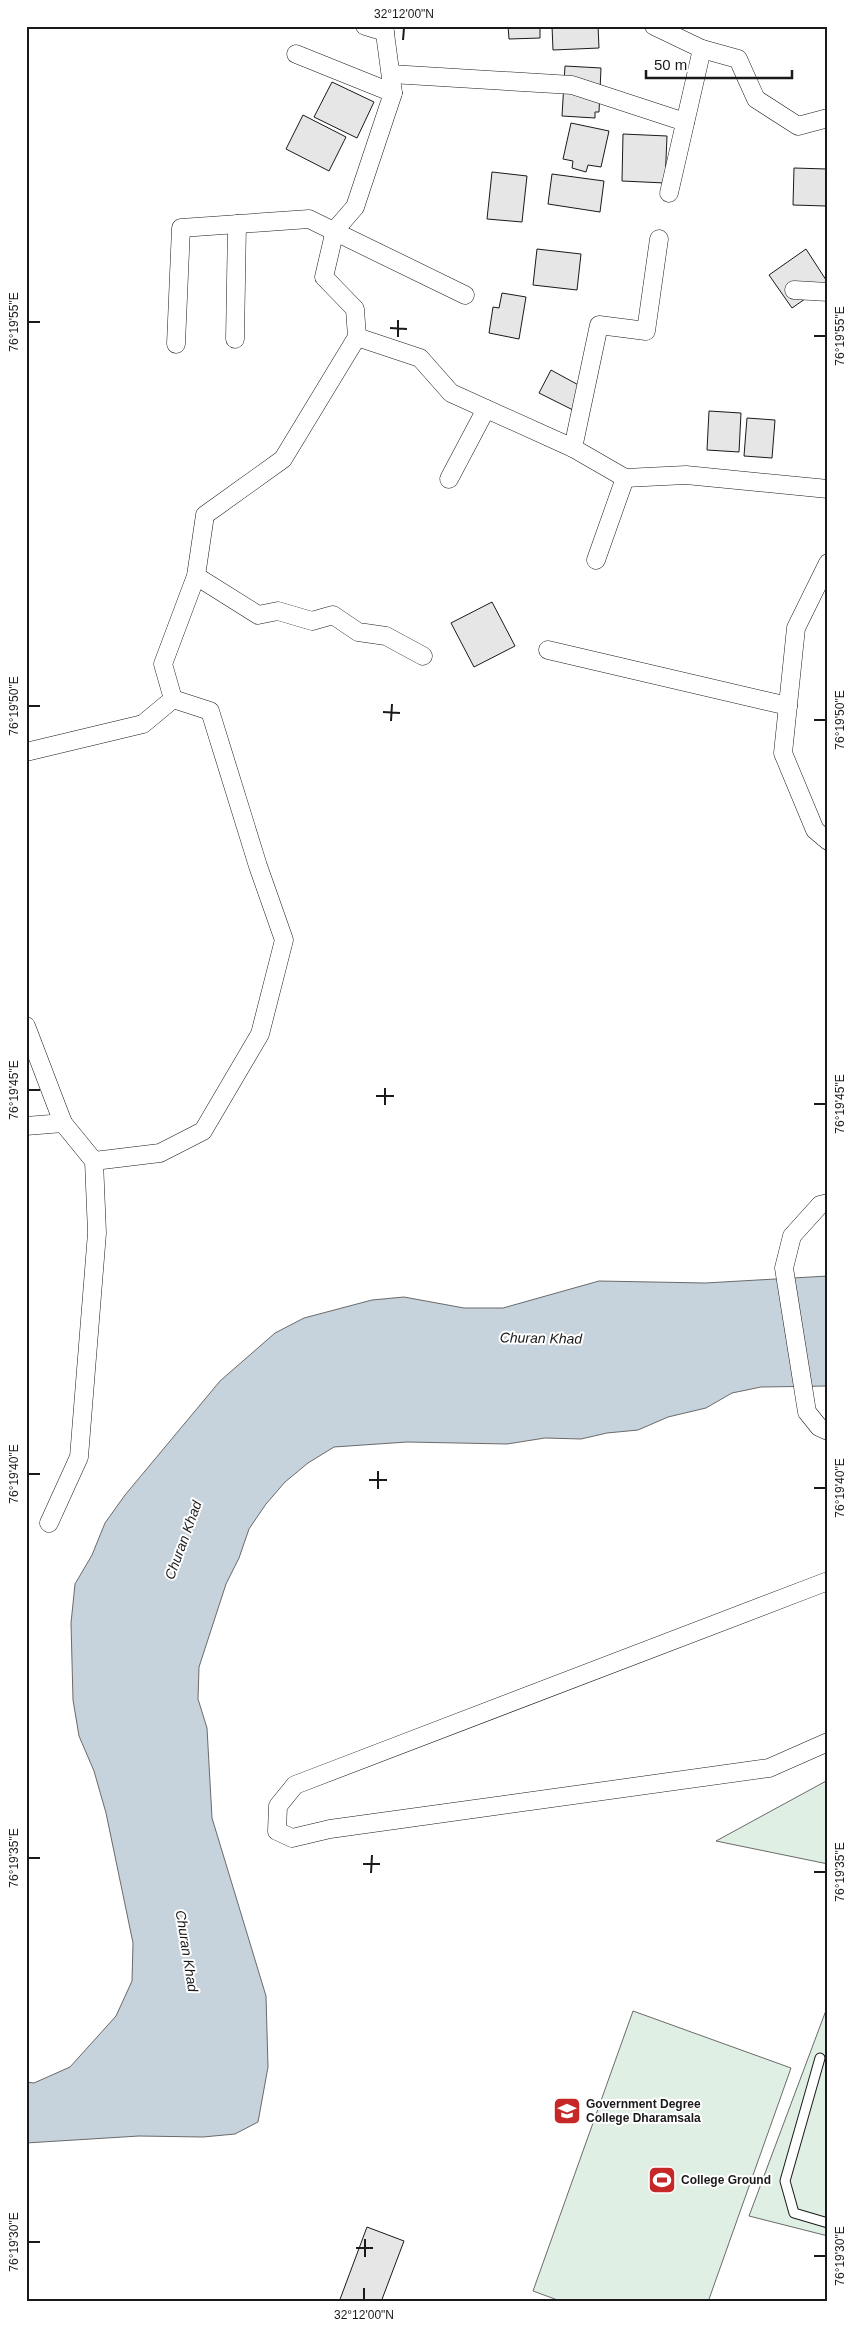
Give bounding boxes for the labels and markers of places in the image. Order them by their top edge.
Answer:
school or university icon: Government Degree College Dharamsala [552,2096,582,2126]
place label: Government Degree College Dharamsala [586,2097,701,2125]
sports icon: College Ground [647,2165,677,2195]
place label: College Ground [681,2173,771,2187]

